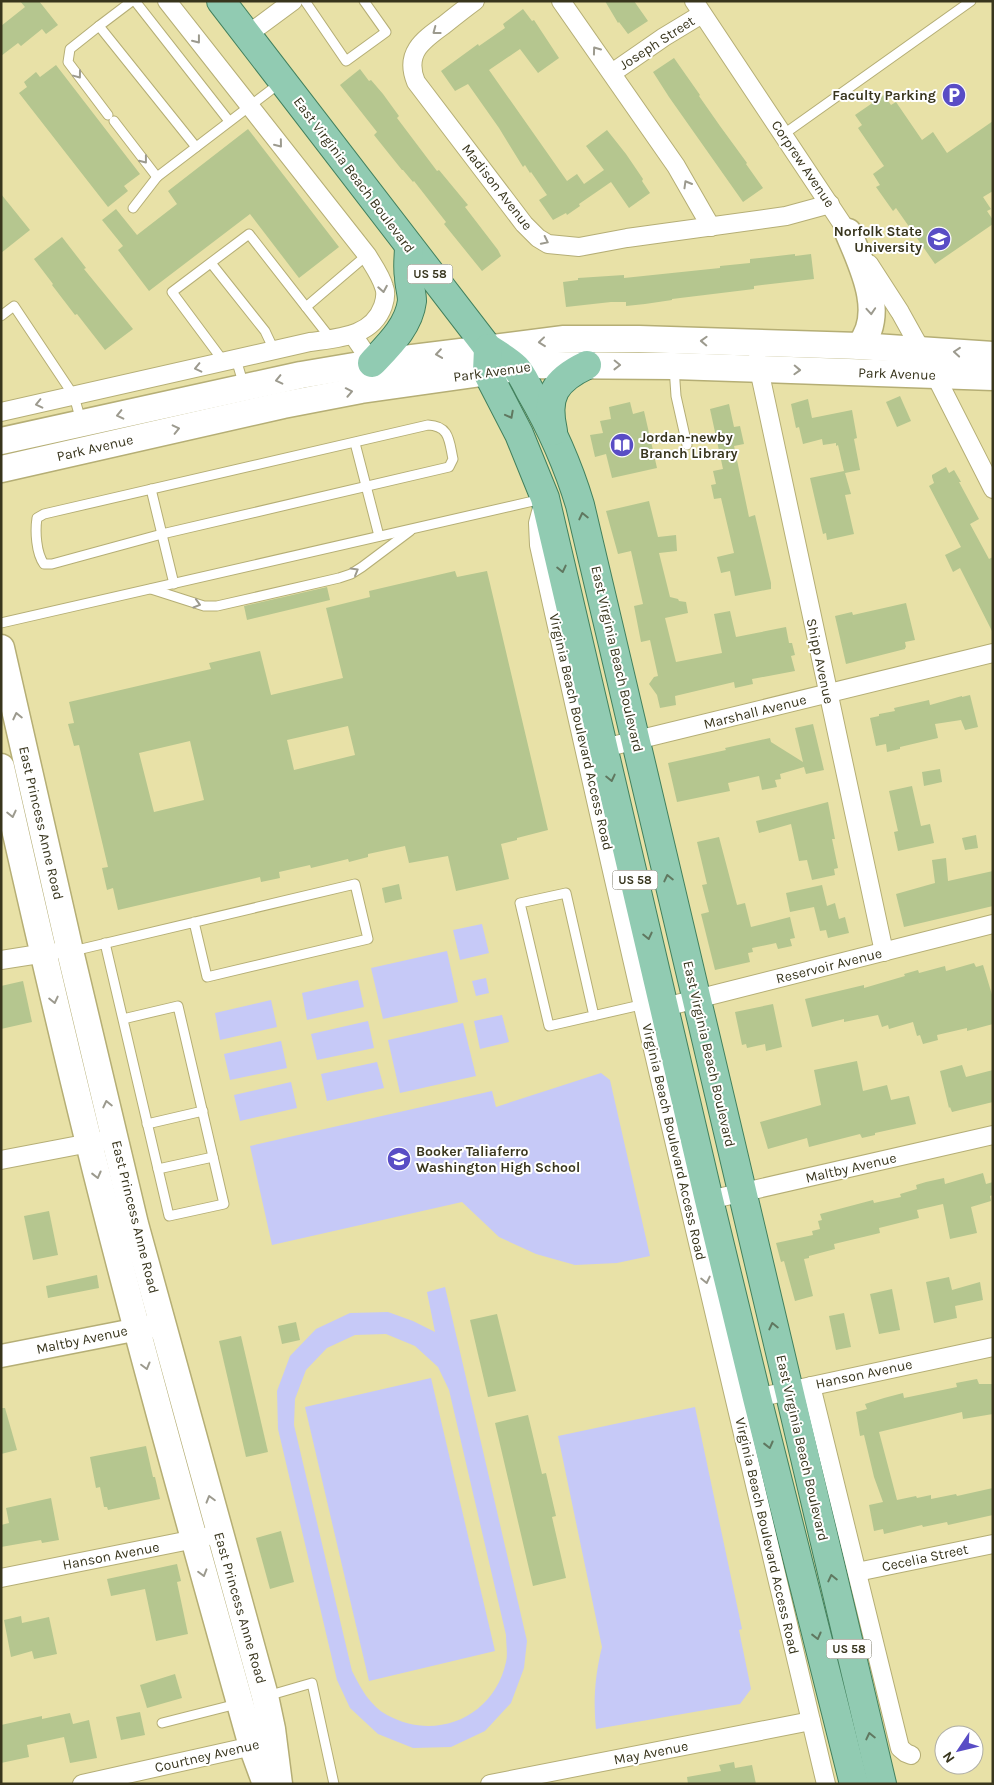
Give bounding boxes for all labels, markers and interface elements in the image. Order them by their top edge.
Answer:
street label: Joseph Street [616,12,698,74]
one-way arrow [433,25,442,33]
one-way arrow [191,34,199,43]
one-way arrow [593,46,602,56]
one-way arrow [72,69,80,78]
parking icon: Faculty Parking [941,82,967,108]
place label: Faculty Parking [832,87,936,104]
street label: East Virginia Beach Boulevard [290,94,418,256]
street label: Corprew Avenue [768,117,838,211]
one-way arrow [273,139,282,148]
street label: Madison Avenue [458,140,536,234]
one-way arrow [138,154,146,163]
one-way arrow [683,180,693,189]
place label: Norfolk State University [834,223,922,256]
school or university icon: Norfolk State University [926,226,952,252]
one-way arrow [540,235,549,246]
road number: US 58 [408,264,452,284]
one-way arrow [378,285,388,294]
one-way arrow [865,308,876,316]
one-way arrow [538,336,546,347]
one-way arrow [700,336,708,346]
one-way arrow [952,347,960,358]
one-way arrow [435,348,443,359]
street label: Park Avenue [452,358,532,386]
one-way arrow [614,360,621,370]
one-way arrow [193,362,202,373]
street label: Park Avenue [858,364,936,384]
one-way arrow [793,365,801,376]
one-way arrow [274,374,283,385]
one-way arrow [345,387,354,398]
one-way arrow [35,398,44,409]
one-way arrow [116,409,125,420]
one-way arrow [504,410,514,419]
one-way arrow [172,424,181,435]
place label: Jordan-newby Branch Library [640,429,738,462]
street label: Park Avenue [55,431,135,465]
library icon: Jordan-newby Branch Library [609,432,635,458]
one-way arrow [578,511,589,520]
one-way arrow [556,564,567,573]
street label: East Virginia Beach Boulevard [587,564,647,754]
one-way arrow [349,567,358,577]
one-way arrow [193,598,201,608]
street label: Virginia Beach Boulevard Access Road [545,612,617,852]
street label: Shipp Avenue [803,617,837,705]
street label: Marshall Avenue [702,691,808,733]
one-way arrow [12,711,23,720]
street label: East Princess Anne Road [15,745,67,901]
one-way arrow [605,773,616,782]
one-way arrow [6,810,17,819]
road number: US 58 [612,870,658,890]
one-way arrow [663,874,674,883]
one-way arrow [642,932,653,941]
street label: Reservoir Avenue [774,945,884,987]
street label: East Virginia Beach Boulevard [679,959,739,1149]
one-way arrow [48,995,59,1004]
street label: Virginia Beach Boulevard Access Road [638,1022,710,1262]
one-way arrow [102,1100,113,1109]
street label: East Princess Anne Road [108,1139,162,1295]
place label: Booker Taliaferro Washington High School [416,1143,580,1176]
school or university icon: Booker Taliaferro Washington High School [386,1146,412,1172]
street label: Maltby Avenue [804,1149,898,1187]
one-way arrow [91,1170,102,1179]
one-way arrow [700,1275,711,1284]
street label: Maltby Avenue [35,1322,129,1358]
one-way arrow [768,1322,779,1331]
street label: East Virginia Beach Boulevard [772,1353,832,1543]
street label: Hanson Avenue [814,1355,914,1393]
one-way arrow [141,1361,151,1369]
street label: Virginia Beach Boulevard Access Road [731,1416,803,1656]
one-way arrow [763,1441,774,1450]
one-way arrow [205,1494,216,1503]
street label: East Princess Anne Road [210,1530,270,1686]
street label: Hanson Avenue [61,1538,161,1574]
street label: Cecelia Street [880,1541,970,1575]
one-way arrow [198,1569,208,1577]
one-way arrow [828,1575,838,1583]
one-way arrow [811,1632,822,1641]
road number: US 58 [826,1640,872,1658]
north arrow [934,1725,984,1775]
one-way arrow [865,1732,876,1741]
street label: Courtney Avenue [153,1736,261,1776]
street label: May Avenue [612,1737,690,1769]
text: N [939,1748,959,1766]

